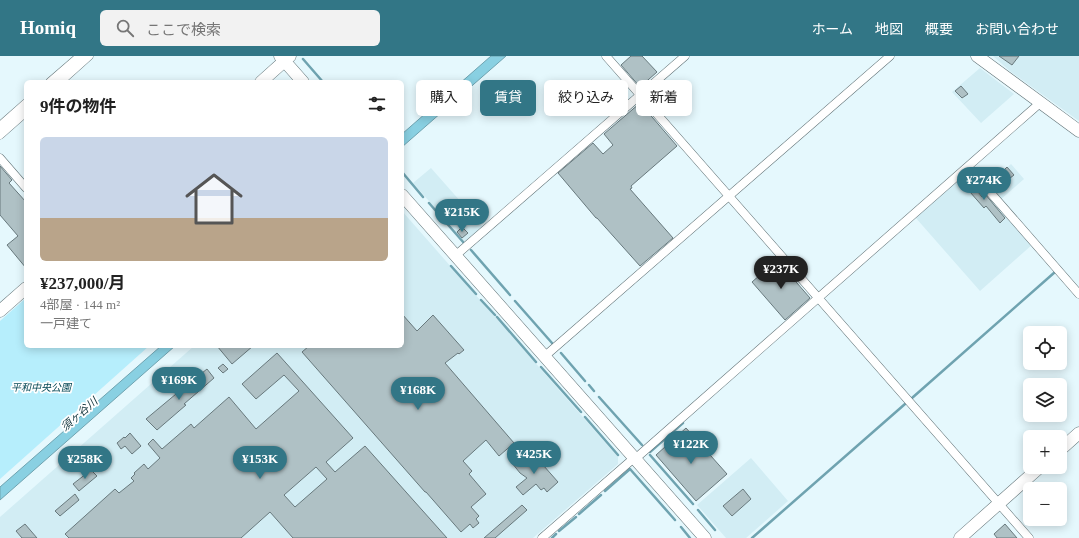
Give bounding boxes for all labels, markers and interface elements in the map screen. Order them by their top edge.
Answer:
search box [100,10,380,46]
text: Homiq [20,17,76,38]
icon: search [114,17,136,39]
text: ここで検索 [146,22,221,38]
text: ホーム [811,22,853,37]
text: 地図 [875,22,903,37]
text: 概要 [925,22,953,37]
text: お問い合わせ [975,22,1059,37]
chip: 購入 [416,80,472,116]
chip: 賃貸 [480,80,536,116]
chip: 絞り込み [544,80,628,116]
chip: 新着 [636,80,692,116]
icon: filters [366,93,388,115]
text: 9件の物件 [40,97,117,116]
icon: home [178,163,250,235]
pin: ¥274K [956,167,1012,201]
text: ¥274K [966,172,1002,187]
pin: ¥215K [434,199,490,233]
text: ¥215K [444,204,480,219]
pin: ¥237K [753,256,809,290]
text: ¥237K [763,261,799,276]
text: ¥237,000/月 [40,274,125,293]
text: 4部屋 · 144 m² [40,297,120,312]
text: 一戸建て [40,316,92,331]
map controls [1023,326,1067,526]
button: locate [1023,326,1067,370]
pin: ¥169K [151,367,207,401]
text: ¥169K [161,372,197,387]
pin: ¥168K [390,377,446,411]
button: layers [1023,378,1067,422]
park label: 平和中央公園 [11,382,73,393]
text: ¥168K [400,382,436,397]
water label: 須ヶ谷川 [58,394,100,433]
button: + [1023,430,1067,474]
pin: ¥122K [663,431,719,465]
text: ¥122K [673,436,709,451]
pin: ¥425K [506,441,562,475]
pin: ¥258K [57,446,113,480]
pin: ¥153K [232,446,288,480]
text: ¥425K [516,446,552,461]
text: ¥258K [67,451,103,466]
text: ¥153K [242,451,278,466]
button: − [1023,482,1067,526]

